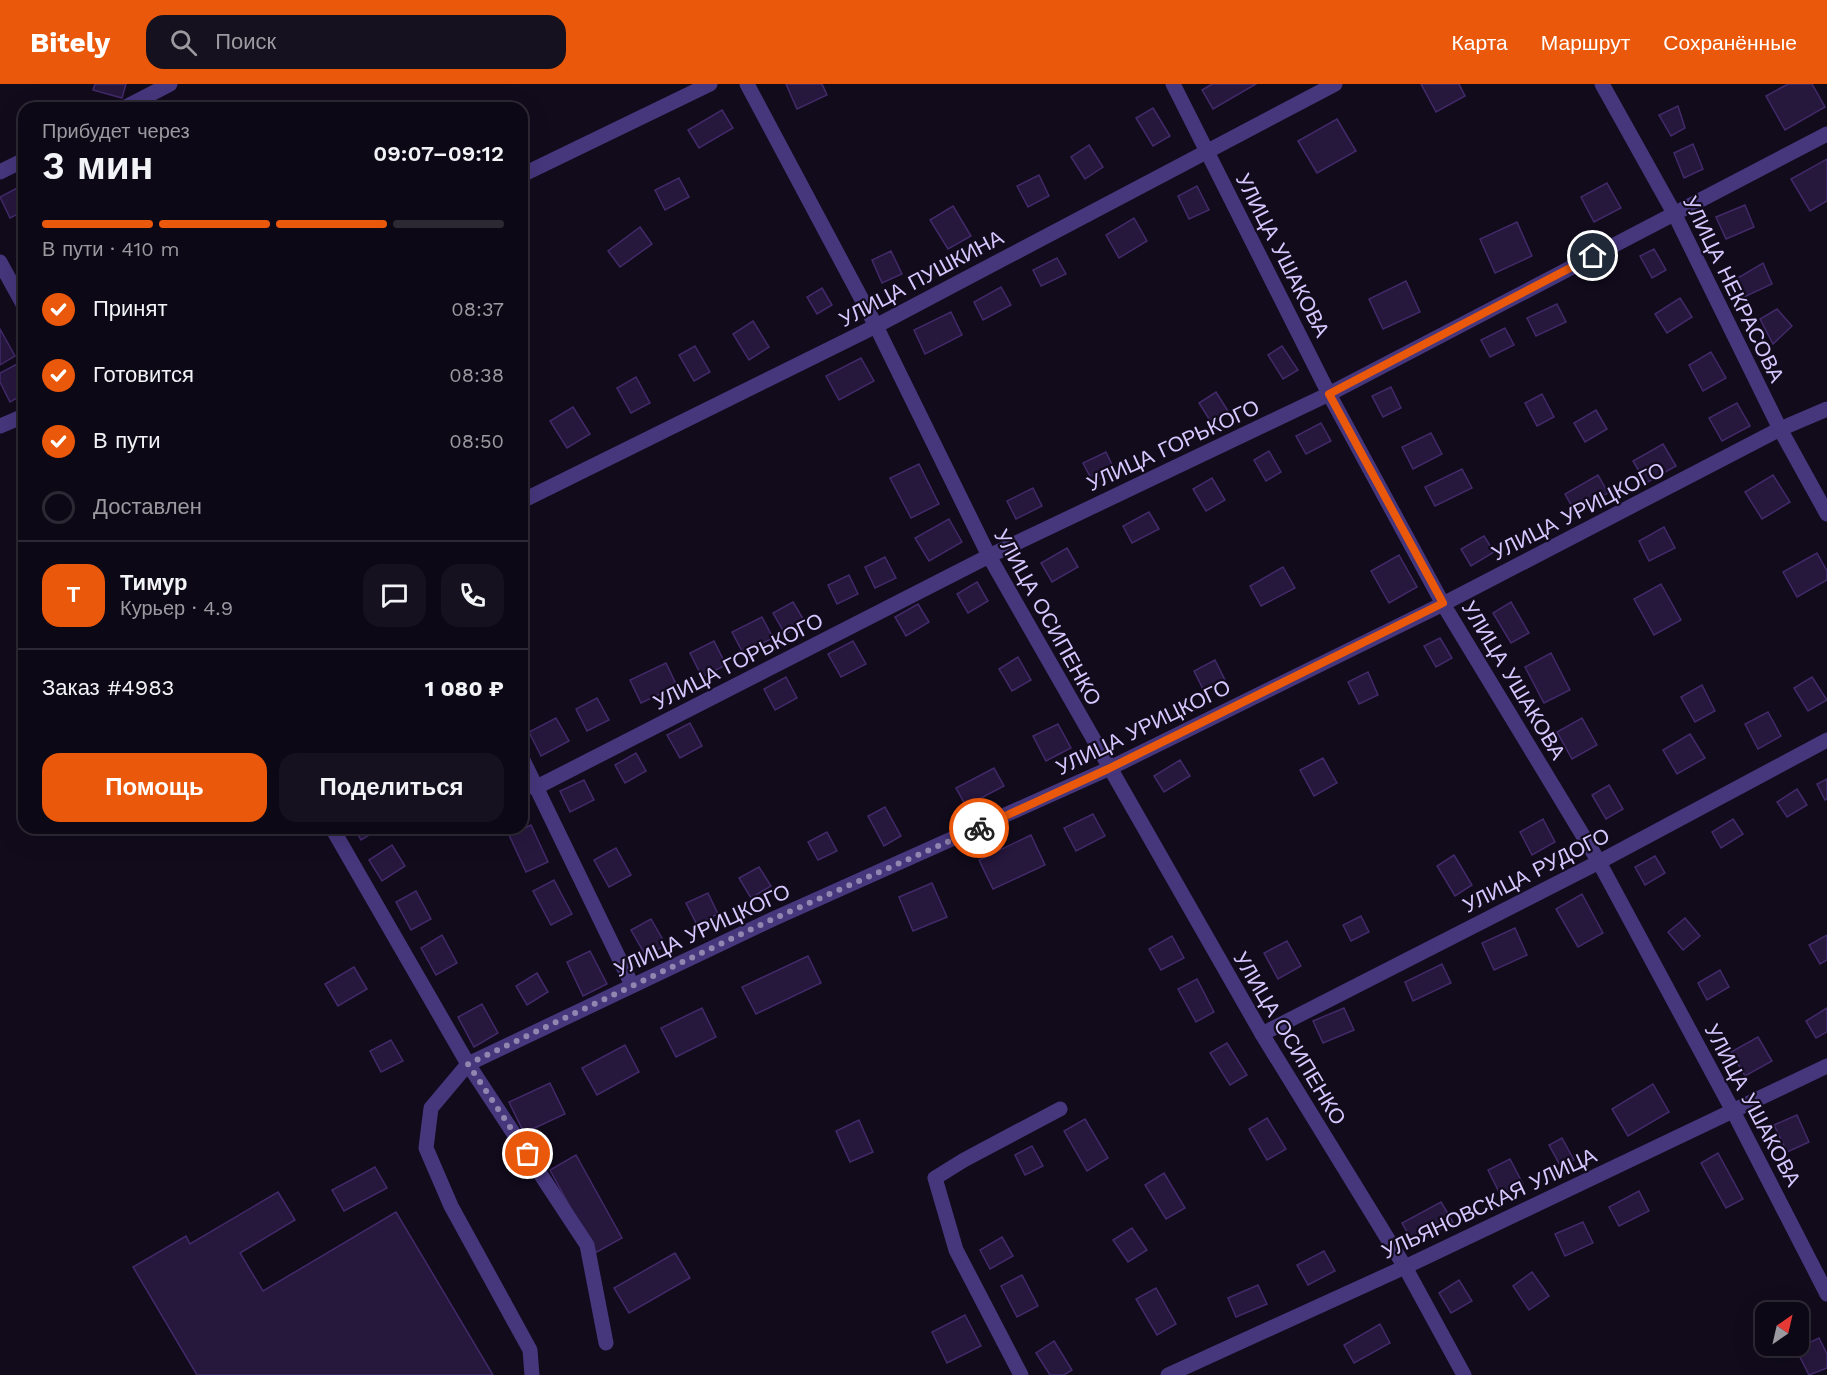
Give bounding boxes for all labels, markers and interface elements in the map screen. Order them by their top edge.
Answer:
search box [146,15,566,69]
text: Bitely [30,26,110,59]
icon: search [167,26,200,59]
text: Поиск [215,29,276,54]
text: Карта [1452,30,1508,55]
text: Маршрут [1541,30,1630,55]
text: Сохранённые [1663,30,1797,55]
text: Прибудет через [42,119,190,143]
text: 09:07–09:12 [373,141,504,166]
text: 3 мин [42,143,153,188]
street label: УЛИЦА УШАКОВА [1231,169,1335,341]
street label: УЛИЦА НЕКРАСОВА [1678,192,1790,386]
street label: УЛИЦА ПУШКИНА [835,224,1007,332]
pin [1567,230,1618,281]
text: В пути · 410 m [42,237,180,261]
icon: home [1576,239,1609,272]
icon: check [42,293,75,326]
text: Принят [93,296,167,321]
text: 08:37 [451,297,504,321]
icon: check [42,359,75,392]
text: Готовится [93,362,194,387]
text: 08:38 [449,363,504,387]
street label: УЛИЦА ГОРЬКОГО [1083,394,1263,496]
icon: check [42,425,75,458]
text: В пути [93,428,160,453]
text: 08:50 [449,429,504,453]
street label: УЛИЦА УРИЦКОГО [1487,456,1669,566]
text: Доставлен [93,494,202,519]
street label: УЛИЦА ОСИПЕНКО [989,525,1107,709]
button: chat [363,564,426,627]
button: phone [441,564,504,627]
text: Тимур [120,570,188,595]
text: Т [67,582,80,607]
text: Курьер · 4.9 [120,596,233,620]
street label: УЛИЦА УШАКОВА [1457,596,1571,764]
street label: УЛИЦА ГОРЬКОГО [649,607,827,715]
street label: УЛИЦА УРИЦКОГО [1052,674,1234,780]
text: Заказ #4983 [42,675,174,700]
text: 1 080 ₽ [425,676,504,701]
button: Помощь [42,753,267,822]
button: Поделиться [279,753,504,822]
courier [949,798,1009,858]
icon: bike [963,812,996,845]
street label: УЛИЦА РУДОГО [1458,822,1614,918]
street label: УЛИЦА УРИЦКОГО [610,878,794,982]
street label: УЛИЦА ОСИПЕНКО [1228,947,1352,1129]
street label: УЛИЦА УШАКОВА [1700,1019,1806,1191]
pin [502,1128,553,1179]
icon: bag [511,1137,544,1170]
street label: УЛЬЯНОВСКАЯ УЛИЦА [1378,1142,1600,1264]
north arrow [1755,1302,1809,1356]
map controls [1755,1302,1809,1356]

